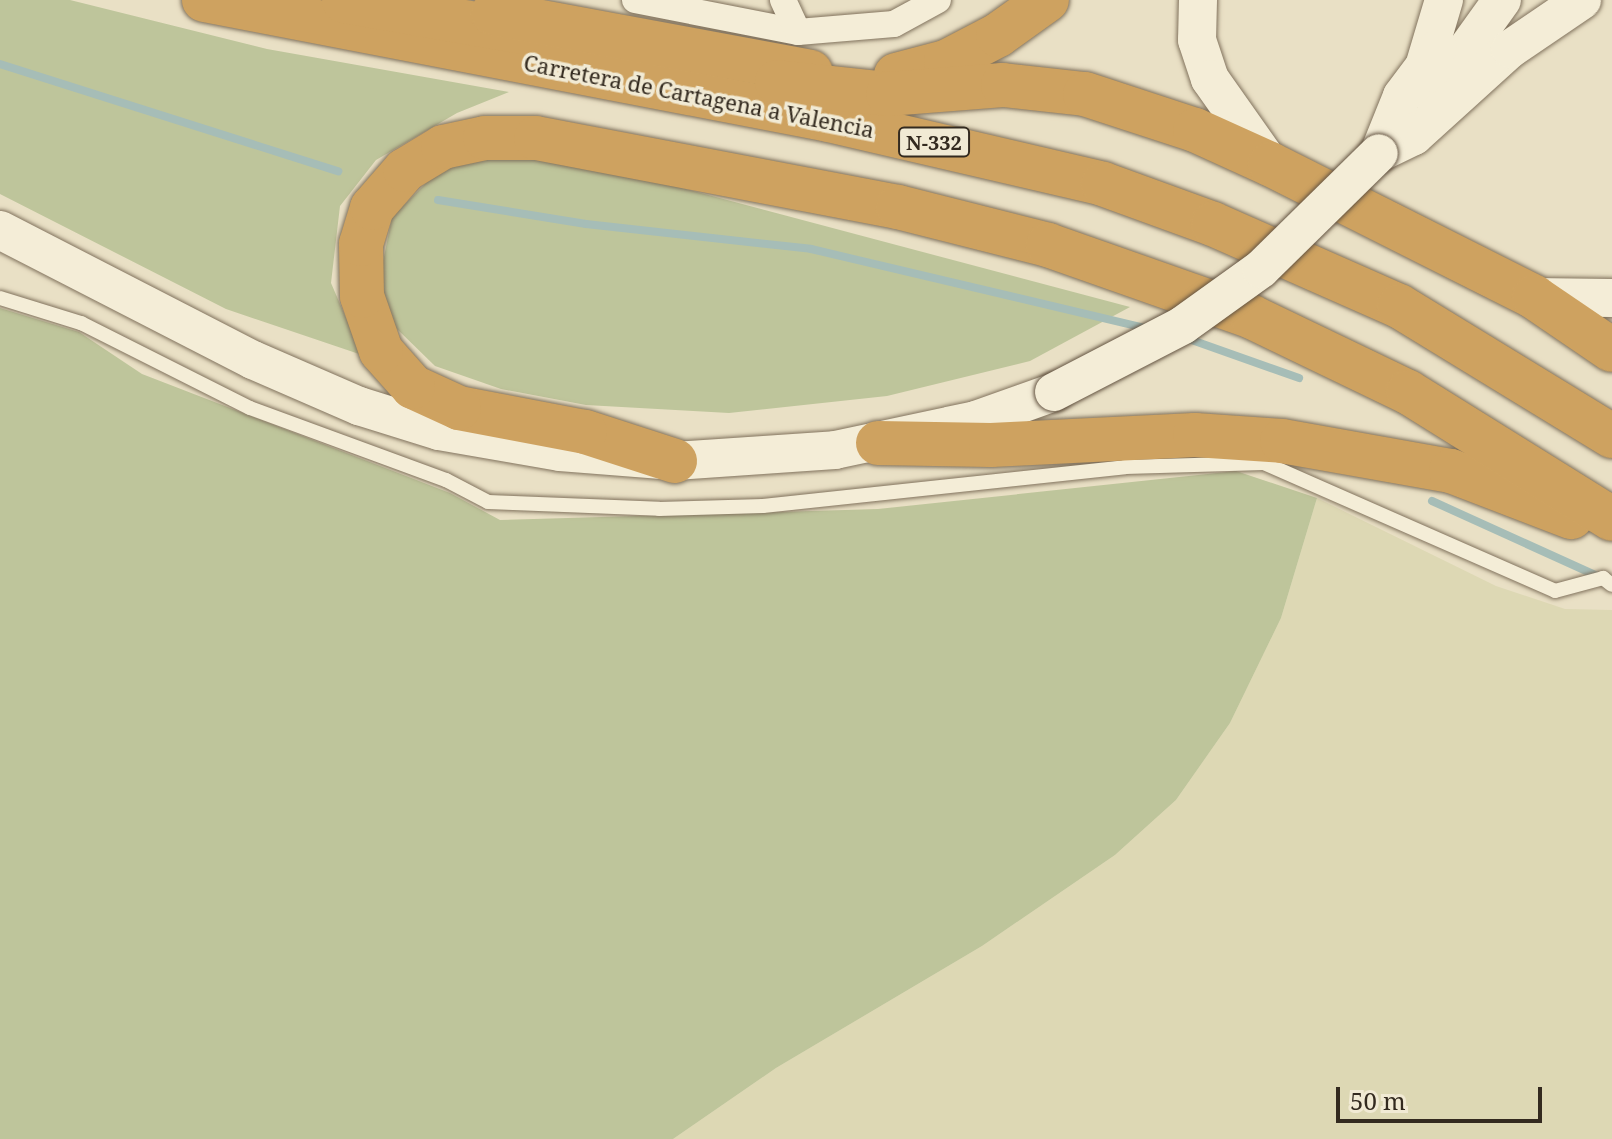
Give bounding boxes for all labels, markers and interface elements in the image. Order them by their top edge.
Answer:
street label: Carretera de Cartagena a Valencia [522,49,876,143]
road number: N-332 [898,126,970,158]
scale bar [1340,1071,1546,1121]
text: 50 m [1350,1084,1406,1117]

